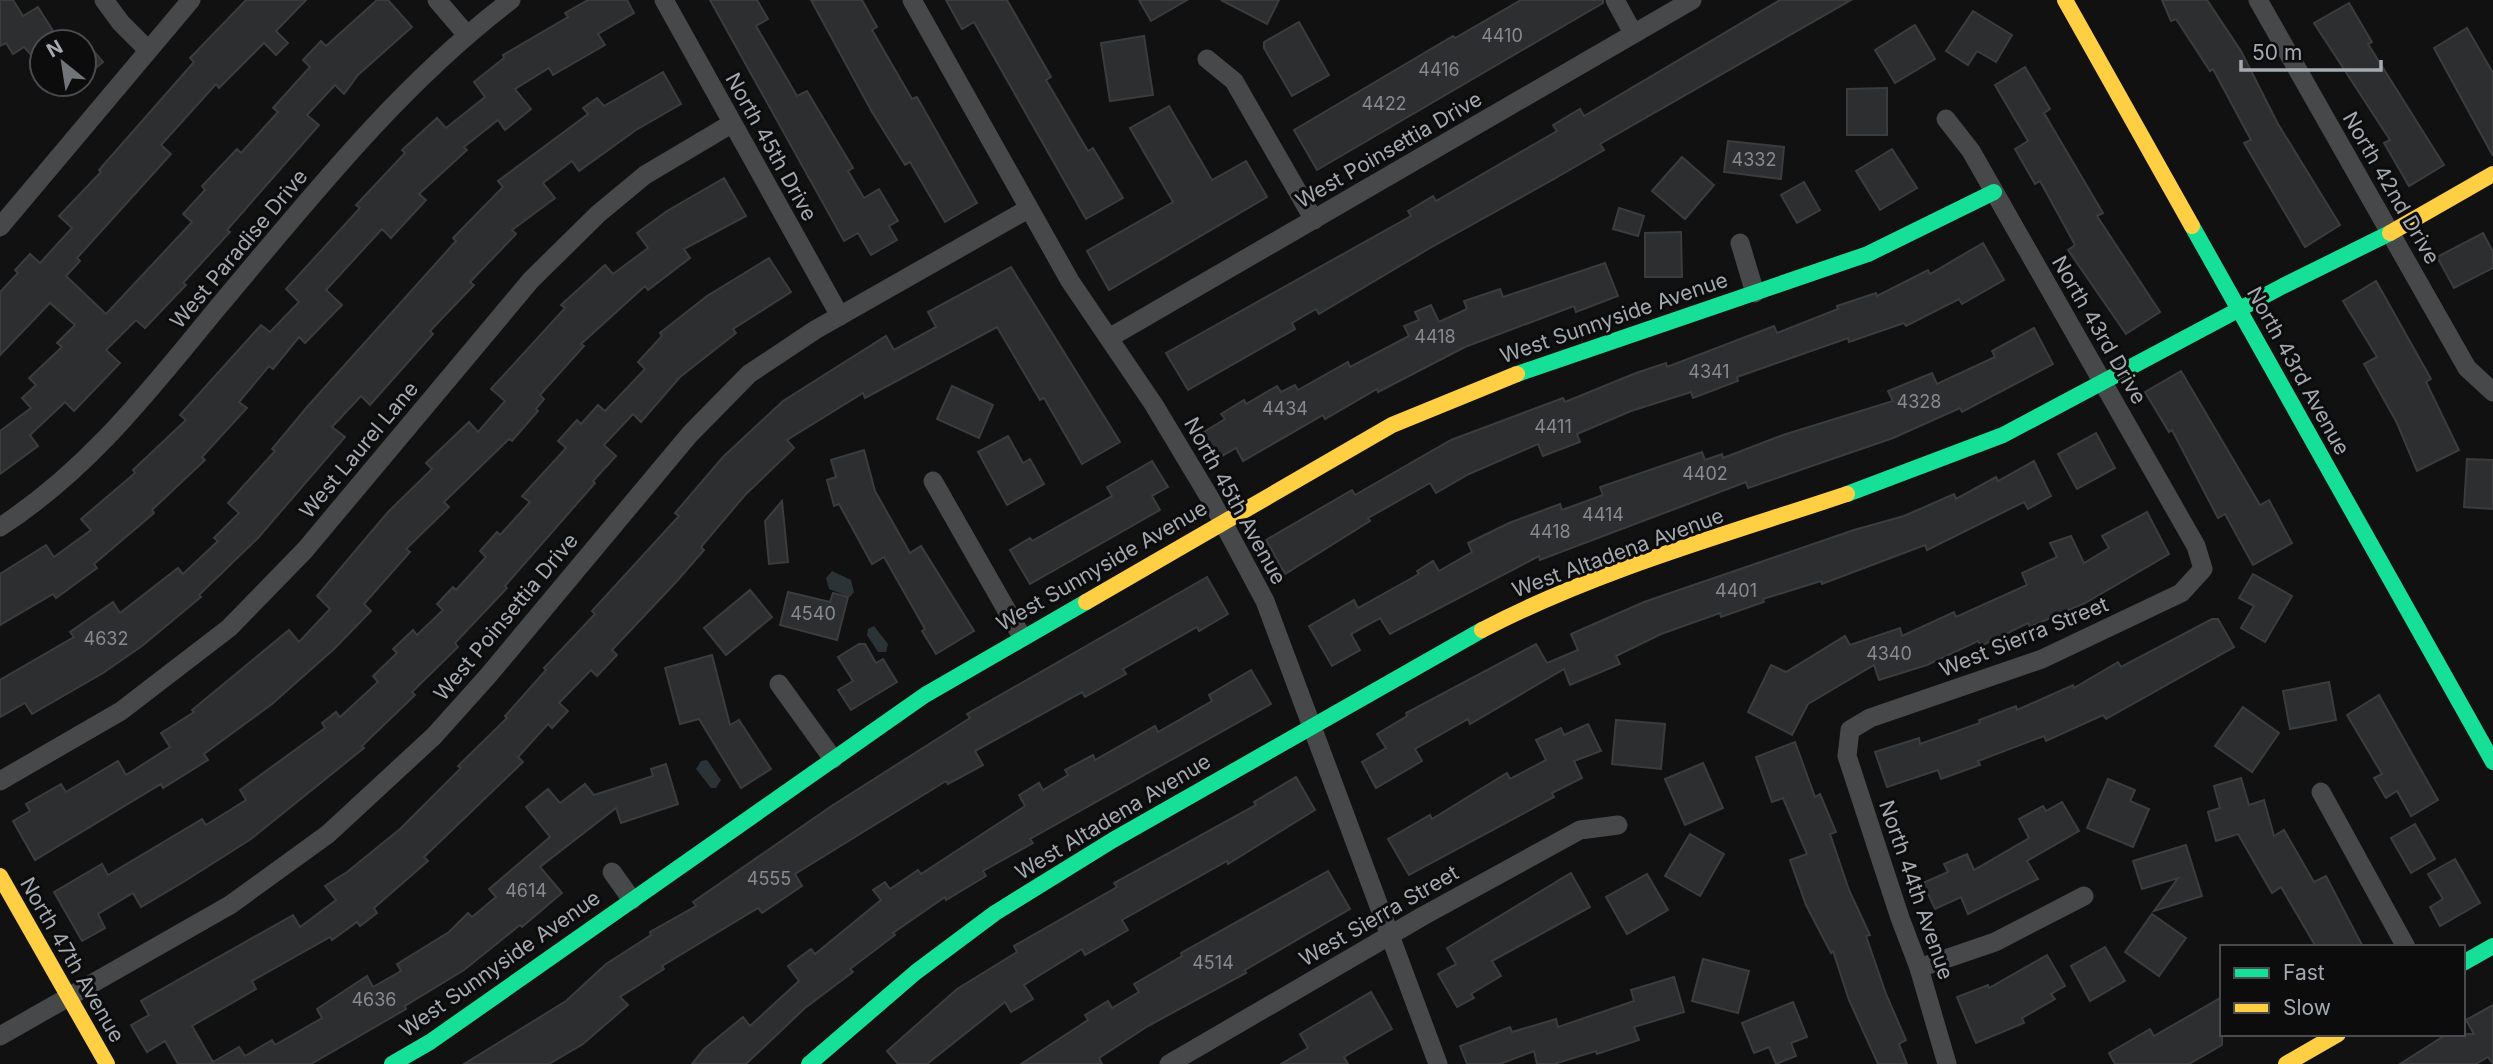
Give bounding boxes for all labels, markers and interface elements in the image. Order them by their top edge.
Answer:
house number: 4410 [1481,25,1523,46]
north arrow [28,28,98,98]
scale bar [2241,28,2381,72]
text: N [43,35,67,62]
text: 50 m [2252,40,2302,65]
house number: 4416 [1418,59,1460,80]
street label: North 45th Drive [720,68,822,225]
street label: West Poinsettia Drive [1291,86,1486,213]
house number: 4422 [1361,93,1407,114]
street label: North 42nd Drive [2338,107,2445,268]
house number: 4332 [1732,149,1776,170]
street label: West Paradise Drive [165,164,312,333]
street label: North 43rd Drive [2047,251,2152,408]
street label: West Sunnyside Avenue [1497,267,1731,368]
street label: North 43rd Avenue [2242,282,2355,459]
house number: 4418 [1414,326,1456,347]
house number: 4341 [1688,361,1730,382]
street label: West Laurel Lane [294,376,423,523]
house number: 4328 [1897,391,1941,412]
house number: 4434 [1262,398,1308,419]
street label: North 45th Avenue [1179,413,1292,589]
house number: 4411 [1534,416,1572,437]
house number: 4402 [1682,463,1728,484]
street label: West Sunnyside Avenue [992,495,1211,636]
street label: West Altadena Avenue [1509,503,1727,602]
house number: 4414 [1582,504,1624,525]
house number: 4418 [1529,521,1571,542]
street label: West Poinsettia Drive [428,528,583,705]
house number: 4401 [1715,580,1757,601]
street label: West Sierra Street [1936,591,2112,682]
house number: 4540 [790,603,836,624]
house number: 4632 [84,628,128,649]
house number: 4340 [1866,643,1912,664]
street label: West Altadena Avenue [1011,748,1215,885]
street label: North 44th Avenue [1874,797,1959,983]
street label: West Sierra Street [1295,860,1463,971]
house number: 4555 [747,868,791,889]
street label: North 47th Avenue [15,873,130,1047]
house number: 4614 [505,880,547,901]
street label: West Sunnyside Avenue [395,885,605,1042]
legend [2220,945,2465,1036]
house number: 4514 [1192,952,1234,973]
text: Fast [2283,960,2325,985]
house number: 4636 [351,989,397,1010]
text: Slow [2283,995,2331,1020]

